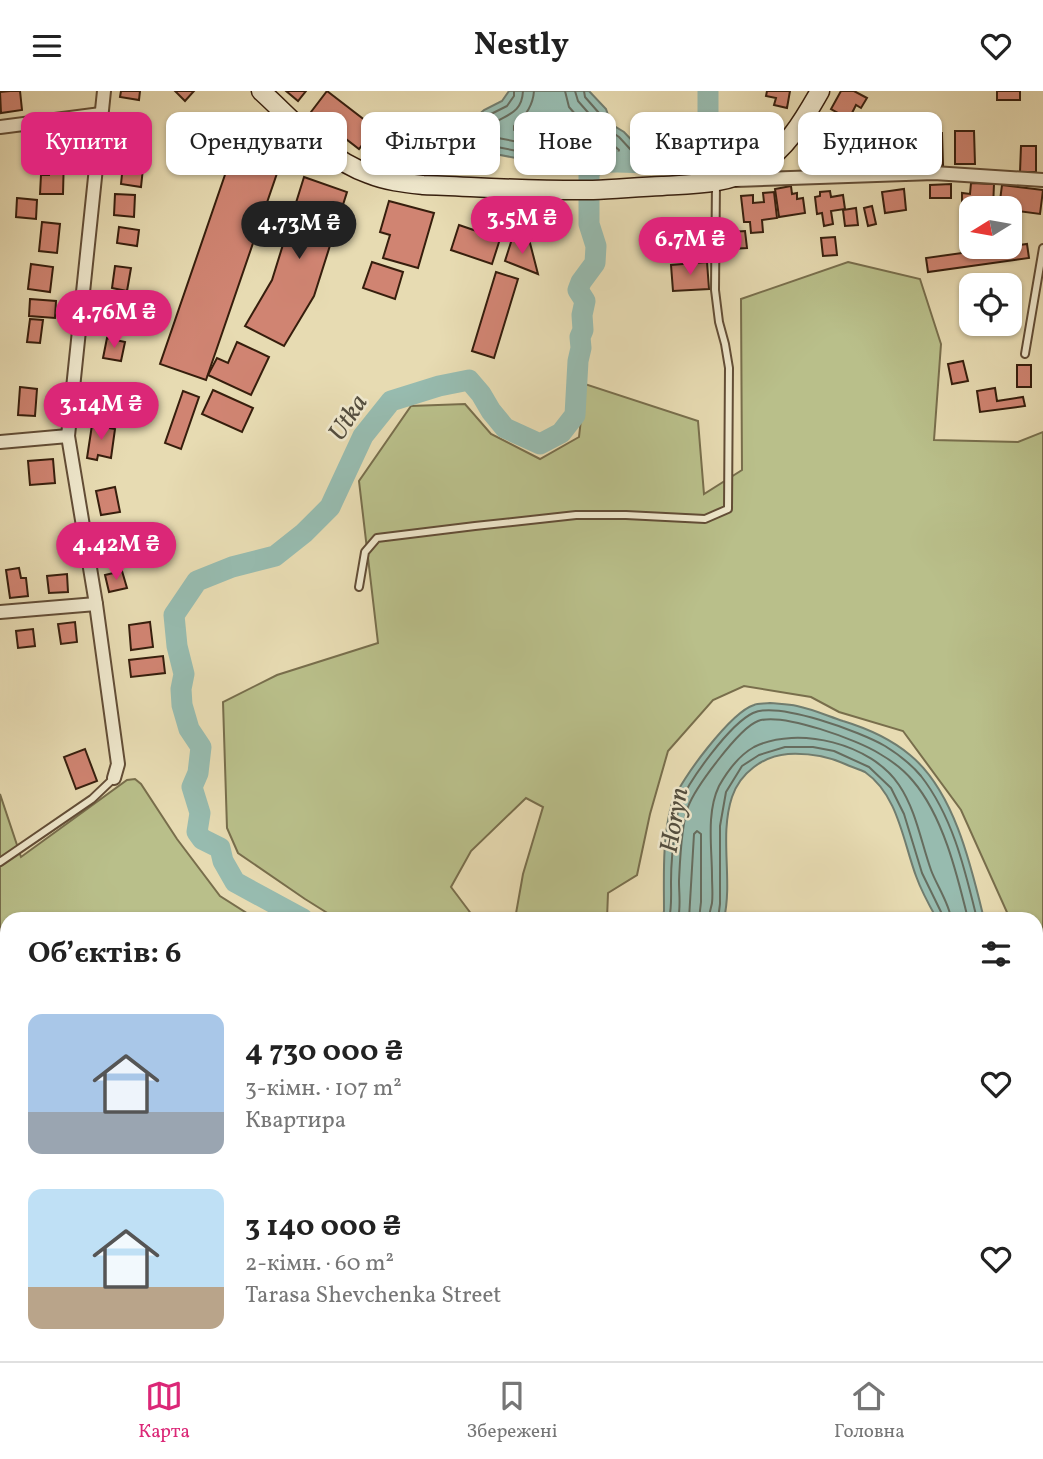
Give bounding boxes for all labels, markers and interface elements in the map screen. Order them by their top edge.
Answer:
text: Nestly [474,24,569,68]
icon: menu [28,27,66,65]
icon: heart [977,27,1015,65]
chip: Купити [21,112,152,175]
chip: Орендувати [166,112,347,175]
chip: Фільтри [361,112,500,175]
chip: Нове [514,112,616,175]
chip: Квартира [630,112,784,175]
chip: Будинок [798,112,942,175]
north arrow [959,196,1022,259]
map controls [959,196,1022,336]
pin: 3.5M ₴ [465,197,579,256]
pin: 4.73M ₴ [234,201,364,261]
text: 3.5M ₴ [487,203,557,235]
text: 4.73M ₴ [257,208,341,240]
pin: 6.7M ₴ [633,218,747,277]
text: 6.7M ₴ [655,224,725,256]
button: locate [959,273,1022,336]
pin: 4.76M ₴ [49,291,179,350]
text: 4.76M ₴ [72,297,156,329]
pin: 3.14M ₴ [36,383,166,442]
water label: Utka [320,388,377,449]
text: 3.14M ₴ [60,389,142,421]
pin: 4.42M ₴ [51,523,181,582]
text: 4.42M ₴ [72,529,160,561]
water label: Horyn [652,785,698,856]
text: Об’єктів: 6 [28,933,181,975]
icon: filters [977,935,1015,973]
text: 4 730 000 ₴ [245,1031,403,1073]
icon: home [84,1042,168,1126]
icon: heart [977,1065,1015,1103]
text: 3-кімн. · 107 m² [245,1073,402,1105]
text: Квартира [245,1105,346,1137]
text: 3 140 000 ₴ [245,1206,401,1248]
icon: home [84,1217,168,1301]
icon: heart [977,1240,1015,1278]
text: 2-кімн. · 60 m² [245,1248,394,1280]
text: Tarasa Shevchenka Street [245,1280,501,1312]
tab: Карта [138,1377,190,1445]
tab: Збережені [467,1377,557,1445]
tab: Головна [834,1377,905,1445]

